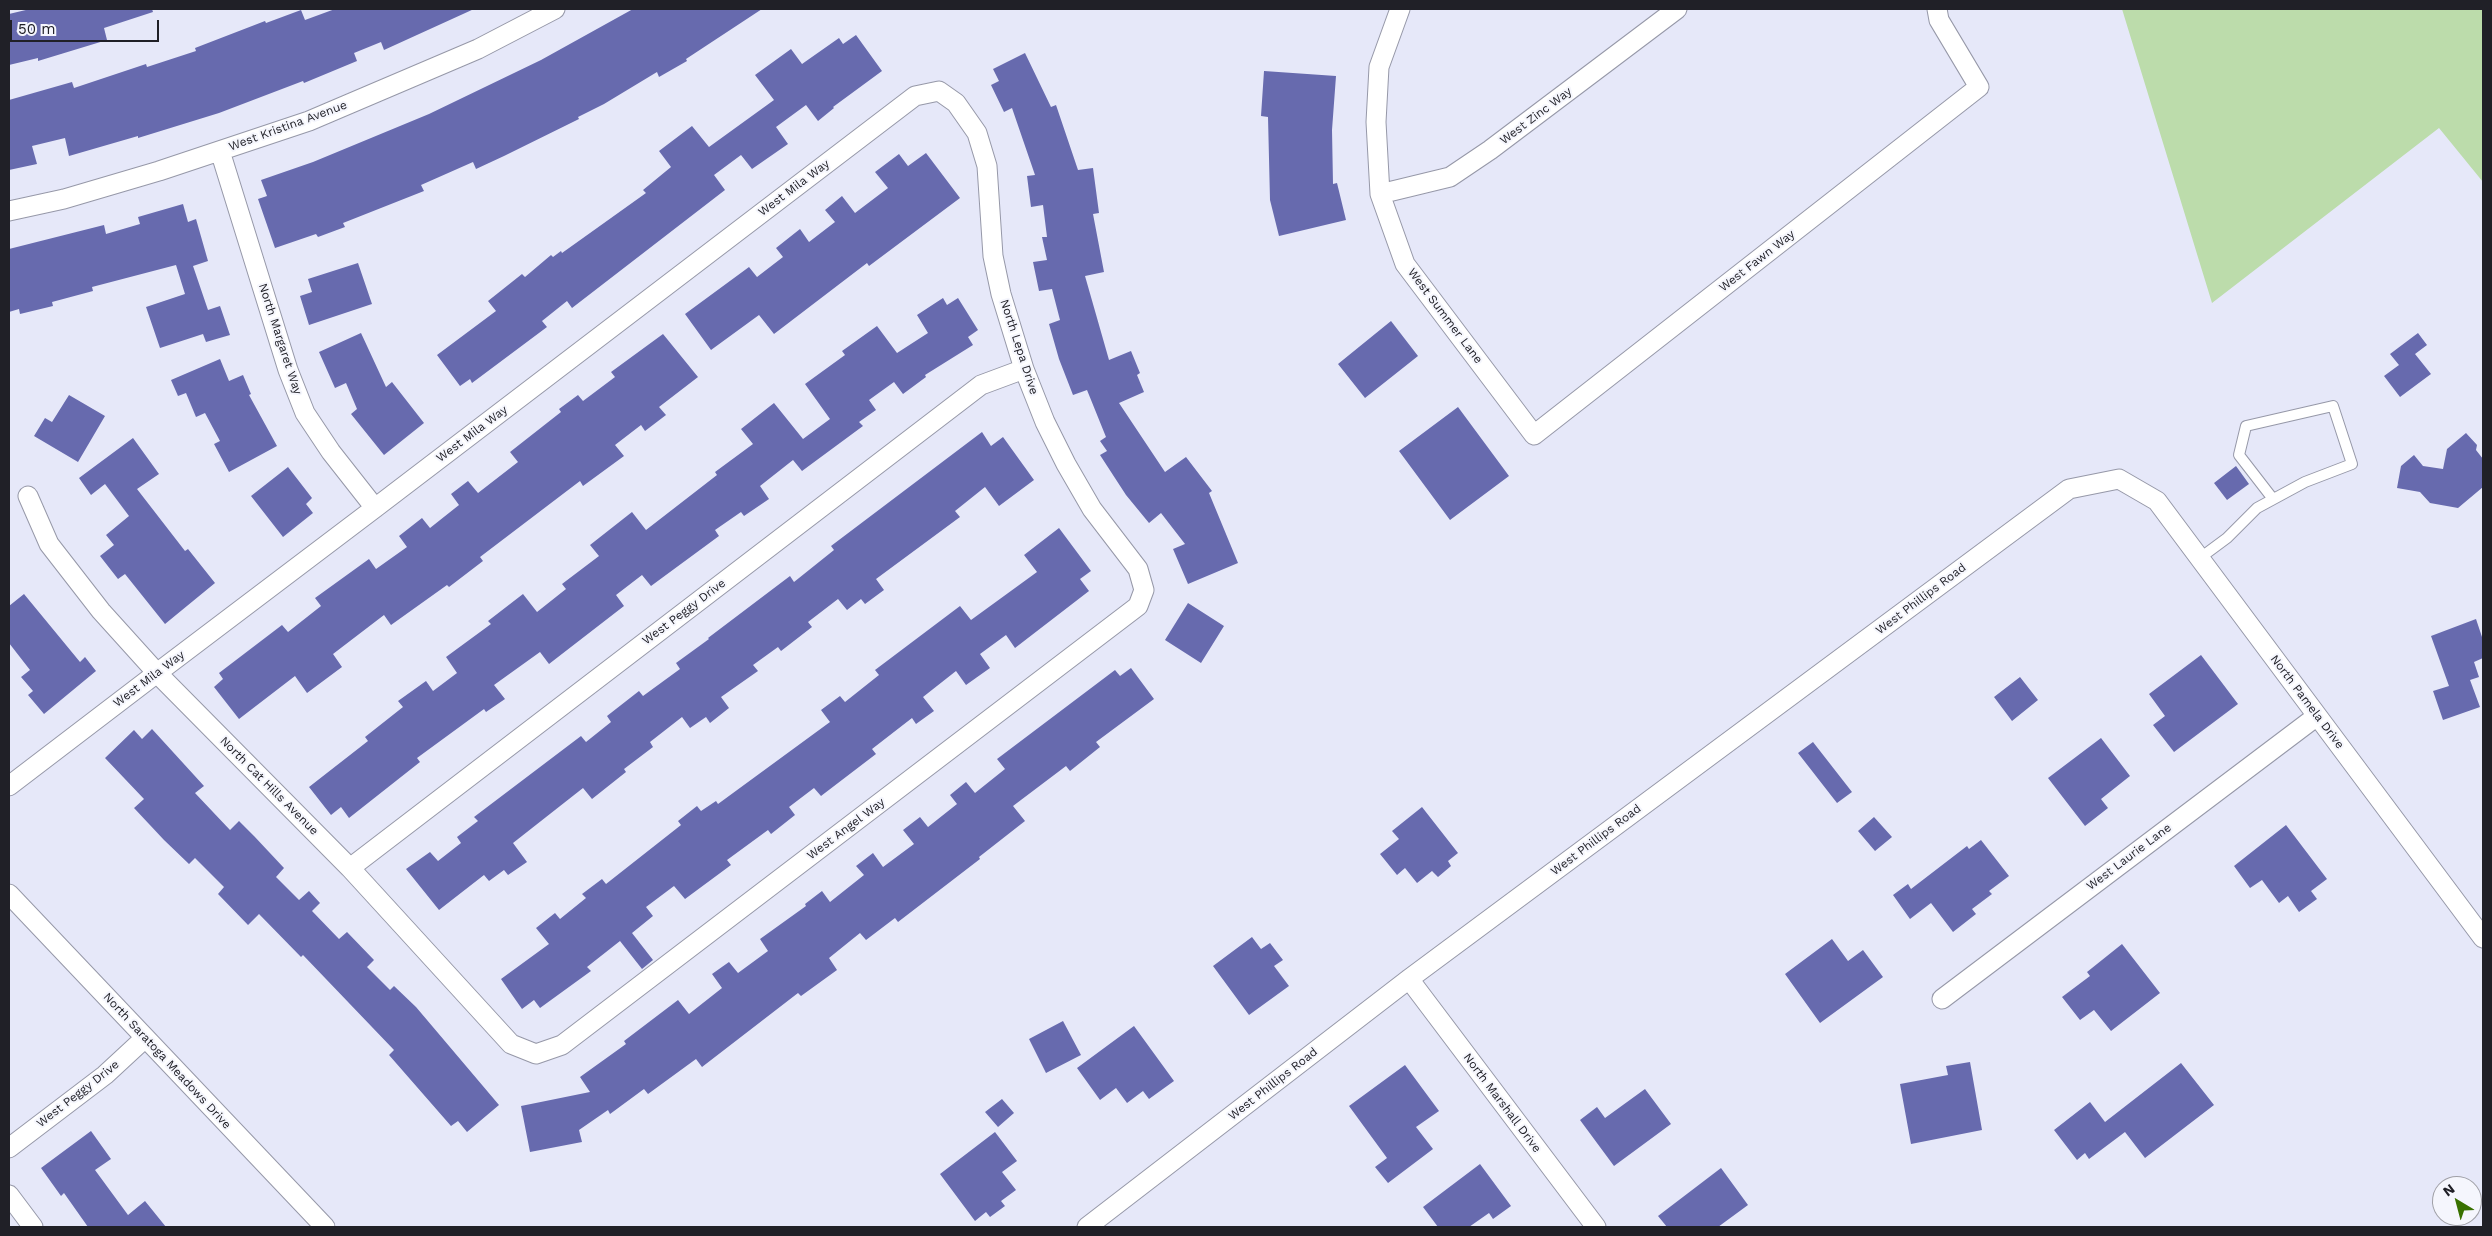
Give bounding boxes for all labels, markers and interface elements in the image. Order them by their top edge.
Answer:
scale bar [12,10,161,42]
text: 50 m [18,20,55,38]
street label: West Zinc Way [1497,84,1575,148]
street label: West Kristina Avenue [227,98,349,154]
street label: West Mila Way [756,157,832,219]
street label: West Fawn Way [1716,227,1798,295]
street label: West Summer Lane [1404,265,1486,367]
street label: North Margaret Way [255,282,305,396]
street label: North Lepa Drive [997,298,1041,396]
street label: West Mila Way [434,403,510,465]
street label: West Phillips Road [1873,560,1969,638]
street label: West Peggy Drive [640,576,728,648]
street label: West Mila Way [111,648,187,710]
street label: North Pamela Drive [2267,652,2347,752]
street label: North Cat Hills Avenue [217,734,321,838]
street label: West Angel Way [804,795,888,863]
street label: West Phillips Road [1548,801,1644,879]
street label: West Laurie Lane [2084,820,2174,894]
street label: North Saratoga Meadows Drive [100,990,234,1132]
street label: West Phillips Road [1226,1045,1320,1123]
street label: North Marshall Drive [1460,1051,1544,1155]
street label: West Peggy Drive [34,1057,122,1131]
north arrow [2432,1176,2482,1226]
text: N [2440,1180,2458,1199]

